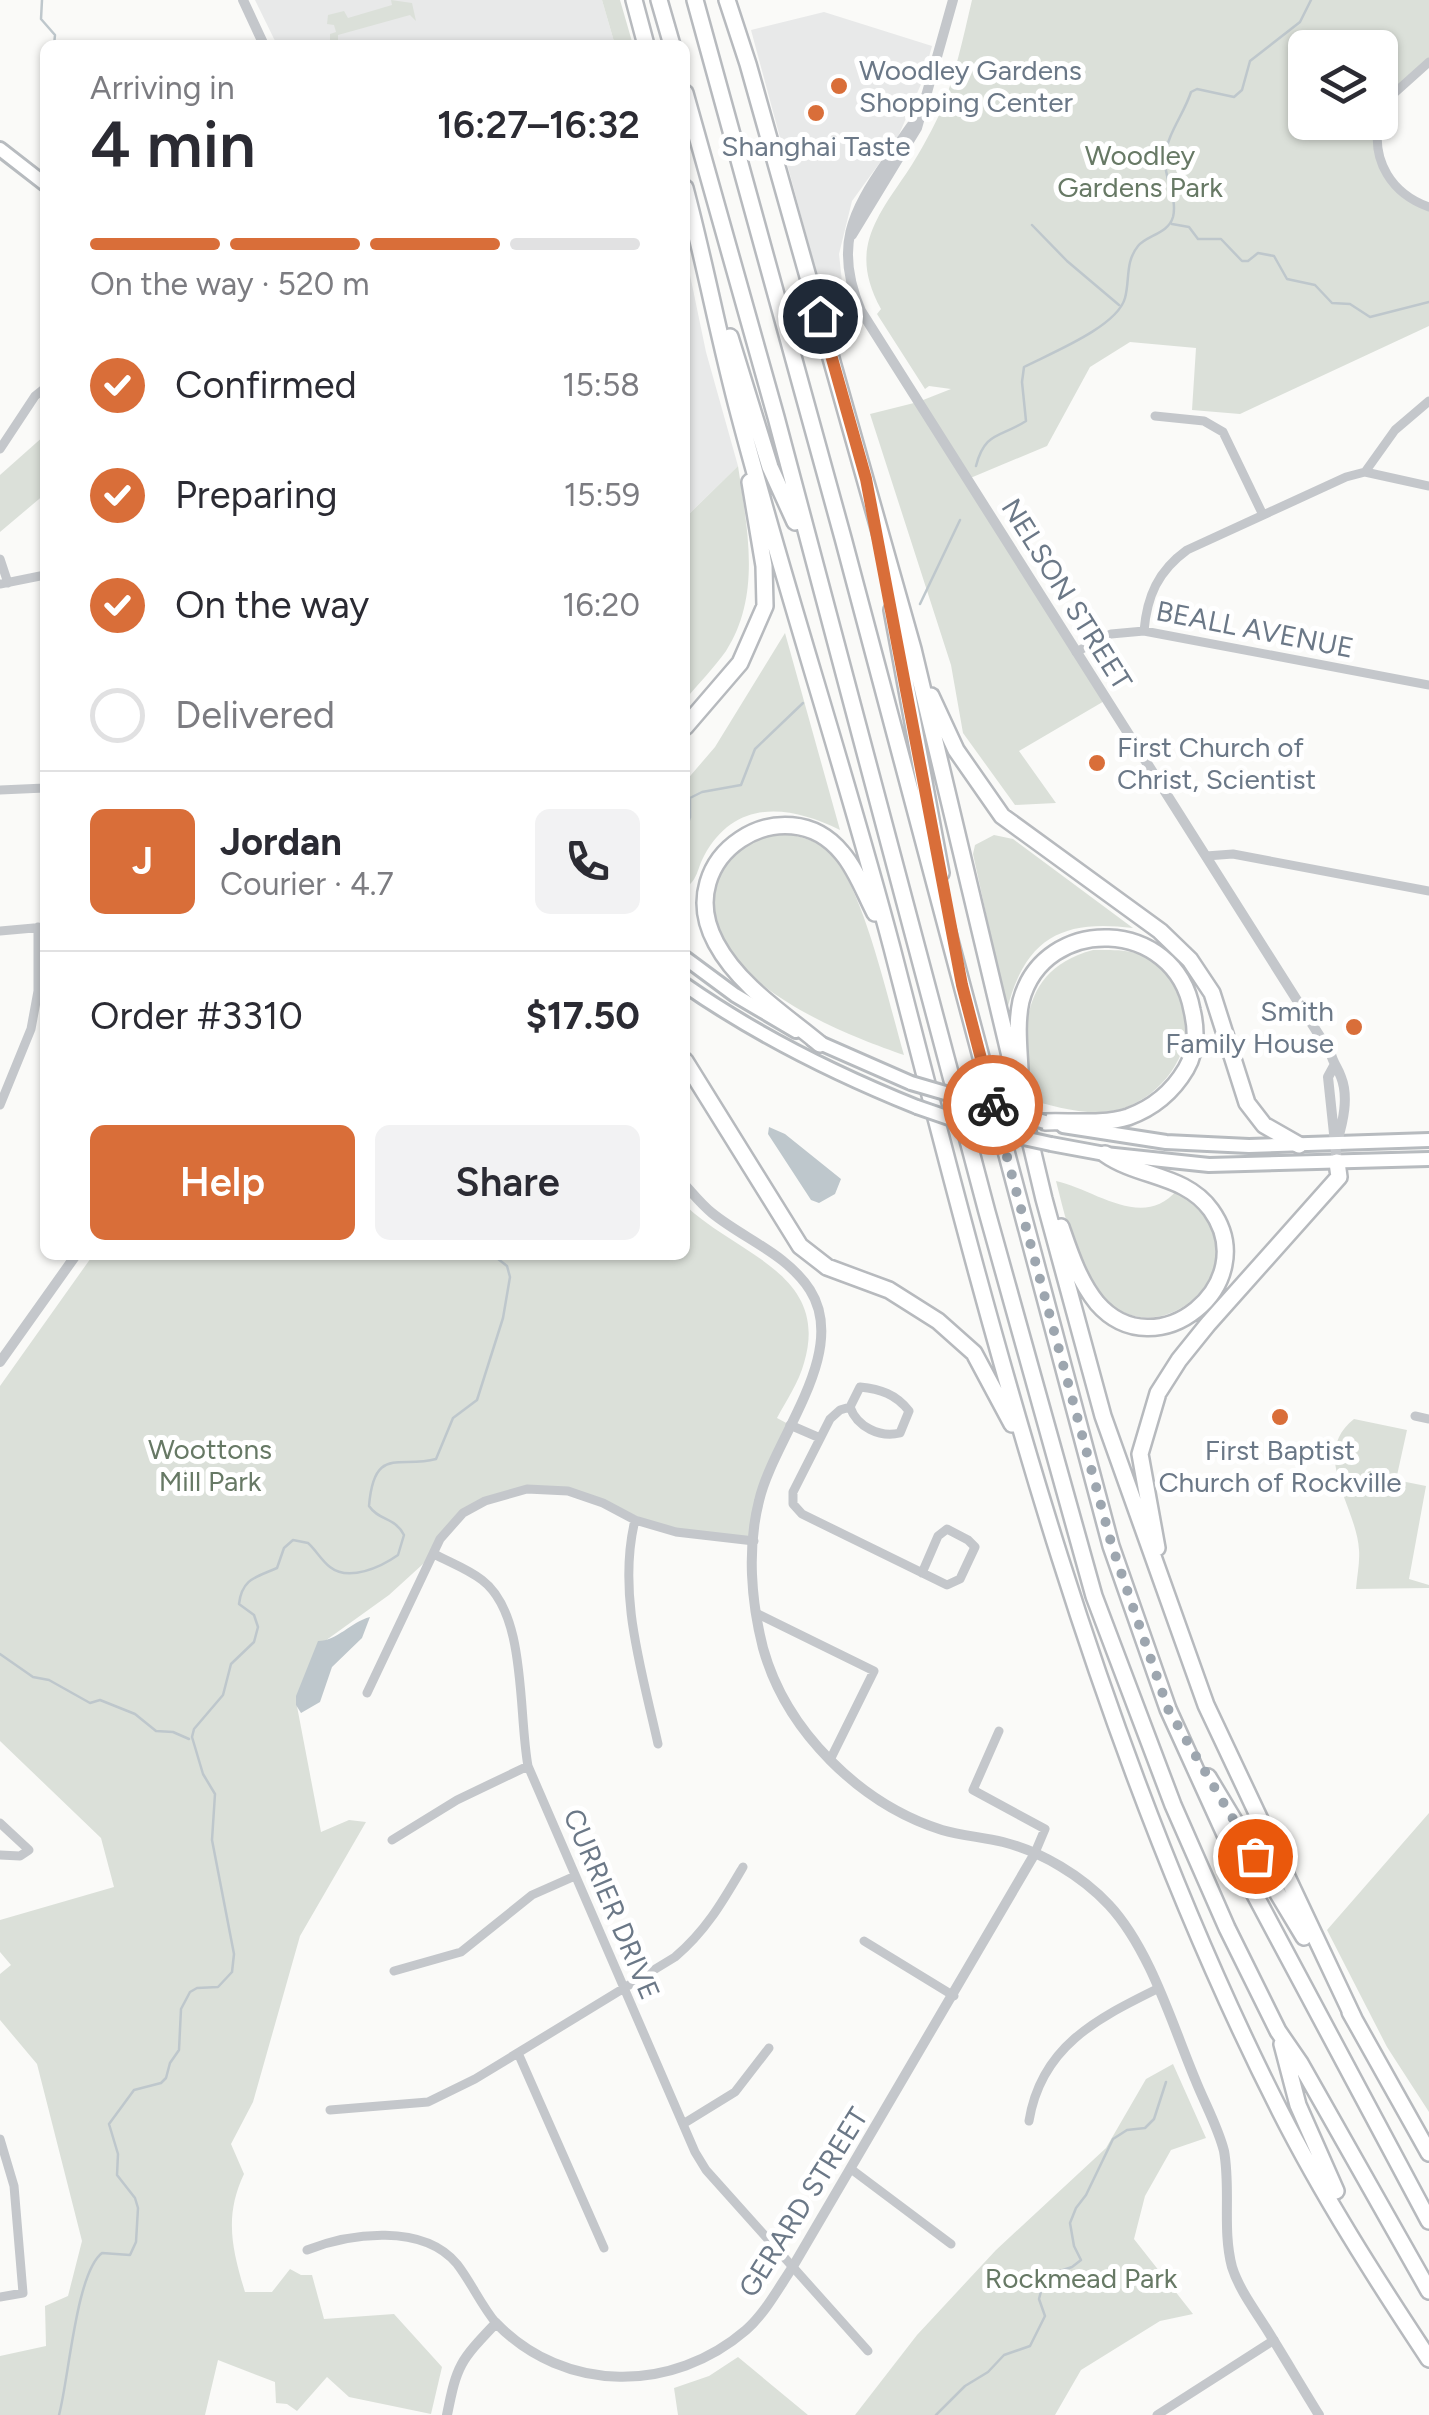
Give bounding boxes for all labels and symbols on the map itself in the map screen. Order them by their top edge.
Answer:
place label: Woodley Gardens Shopping Center [859,53,1082,119]
marker: Woodley Gardens Shopping Center [828,75,850,97]
marker: Shanghai Taste [805,102,827,124]
place label: Shanghai Taste [721,129,911,163]
park label: Woodley Gardens Park [1057,138,1223,204]
pin [778,274,863,359]
street label: NELSON STREET [995,492,1140,696]
street label: BEALL AVENUE [1153,593,1357,665]
place label: First Church of Christ, Scientist [1117,730,1316,796]
marker: First Church of Christ, Scientist [1086,752,1108,774]
place label: Smith Family House [1165,994,1334,1060]
marker: Smith Family House [1343,1016,1365,1038]
courier [943,1055,1043,1155]
marker: First Baptist Church of Rockville [1269,1406,1291,1428]
park label: Woottons Mill Park [148,1432,272,1498]
place label: First Baptist Church of Rockville [1158,1433,1402,1499]
street label: CURRIER DRIVE [556,1803,668,2005]
pin [1213,1814,1298,1899]
street label: GERARD STREET [731,2101,875,2303]
park label: Rockmead Park [985,2261,1178,2295]

